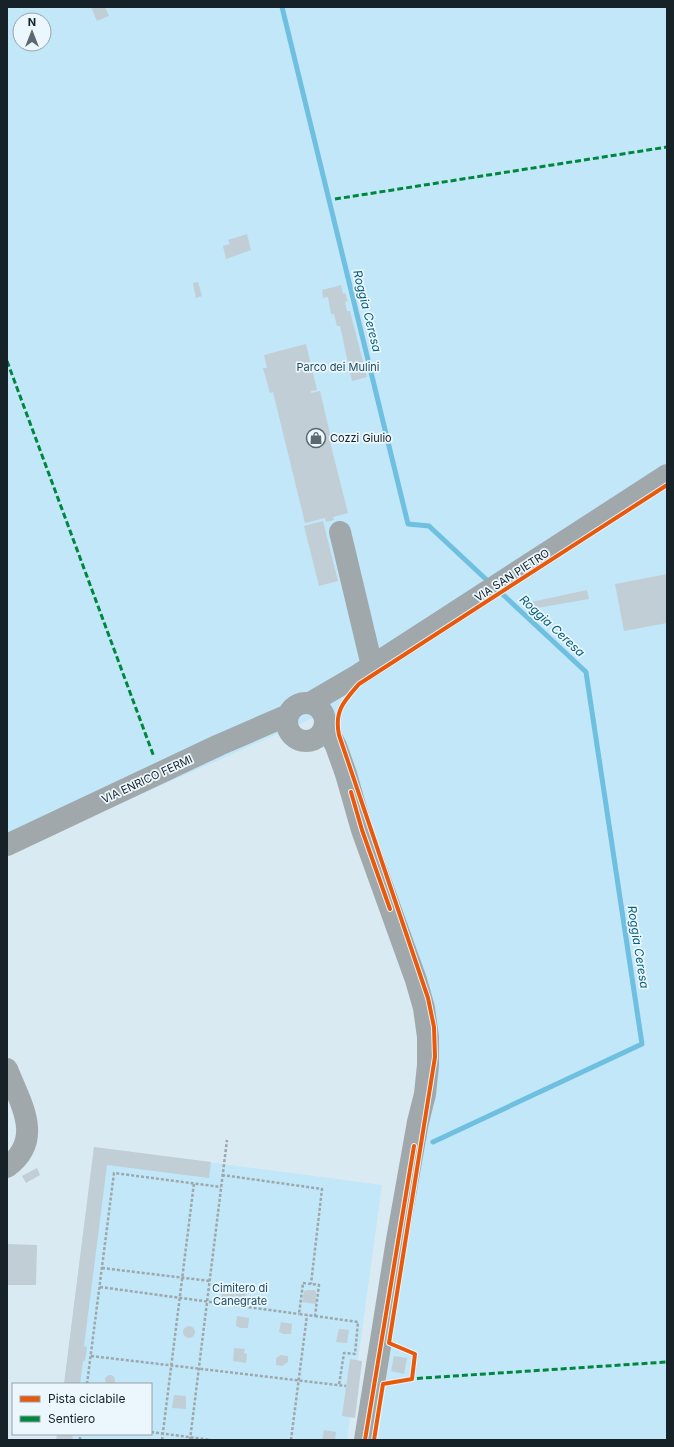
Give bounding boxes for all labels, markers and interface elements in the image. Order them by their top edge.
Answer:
north arrow [12,12,52,52]
text: N [28,15,36,29]
water label: Roggia Ceresa [350,268,385,353]
park label: Parco dei Mulini [297,360,379,374]
shop icon: Cozzi Giulio [305,427,327,449]
place label: Cozzi Giulio [330,431,392,445]
street label: VIA SAN PIETRO [472,546,552,604]
water label: Roggia Ceresa [517,592,588,660]
street label: VIA ENRICO FERMI [99,752,195,806]
water label: Roggia Ceresa [625,904,652,989]
park label: Cimitero di Canegrate [212,1281,268,1308]
legend [12,1383,152,1435]
text: Pista ciclabile [48,1391,125,1406]
text: Sentiero [48,1411,95,1426]

